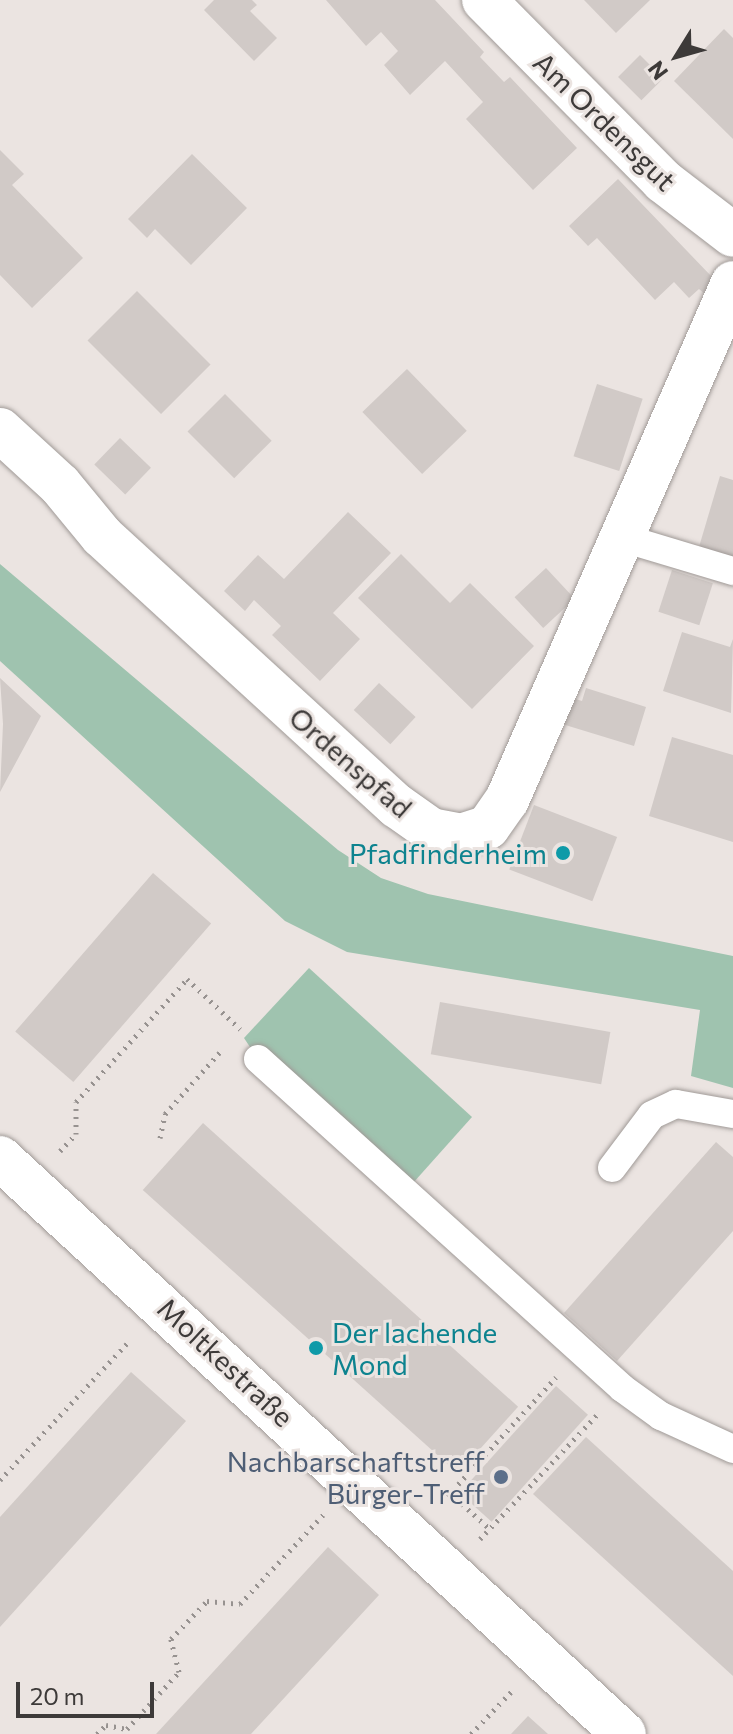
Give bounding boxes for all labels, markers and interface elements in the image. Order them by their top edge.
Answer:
north arrow [637,16,717,96]
street label: Am Ordensgut [527,45,683,197]
text: N [642,56,673,85]
street label: Ordenspfad [283,700,419,824]
place label: Pfadfinderheim [349,836,547,870]
marker: Pfadfinderheim [554,844,572,862]
street label: Moltkestraße [151,1291,301,1433]
place label: Der lachende Mond [332,1315,497,1381]
marker: Der lachende Mond [307,1339,325,1357]
place label: Nachbarschaftstreff Bürger-Treff [227,1444,485,1510]
marker: Nachbarschaftstreff Bürger-Treff [492,1468,510,1486]
scale bar [20,1666,158,1716]
text: 20 m [30,1681,84,1710]

